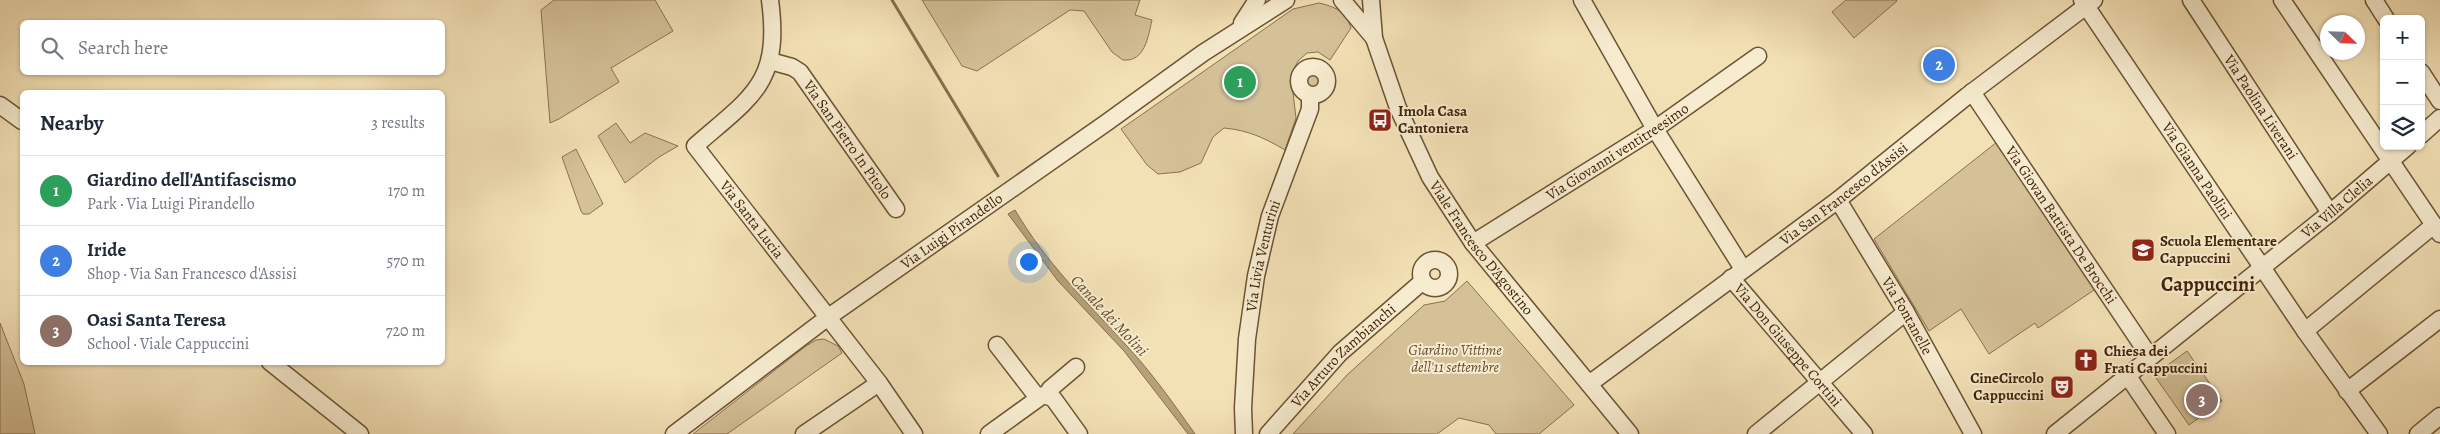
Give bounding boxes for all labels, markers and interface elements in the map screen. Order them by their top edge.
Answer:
north arrow [2320,15,2365,60]
map controls [2380,15,2425,150]
button: + [2380,15,2425,60]
search box [20,20,445,75]
icon: search [38,34,66,62]
text: Search here [78,35,168,61]
pin: 2 [1923,46,1955,84]
street label: Via Paolina Liverani [2219,50,2303,164]
button: − [2380,60,2425,105]
pin: 1 [1224,63,1256,101]
street label: Via San Pietro In Pitolo [798,75,896,203]
street label: Via Giovanni ventitreesimo [1541,98,1693,205]
place label: Imola Casa Cantoniera [1398,101,1469,138]
button: layers [2380,105,2425,150]
bus stop icon: Imola Casa Cantoniera [1367,107,1393,133]
text: Nearby [40,109,103,137]
text: 3 results [371,112,425,134]
street label: Via Gianna Paolini [2157,118,2237,223]
street label: Via San Francesco d'Assisi [1775,138,1912,250]
street label: Via Giovan Battista De Brocchi [2000,141,2122,308]
text: Giardino dell'Antifascismo [87,167,297,193]
street label: Via Villa Clelia [2296,171,2377,243]
street label: Via Santa Lucia [715,175,789,263]
street label: Viale Francesco D'Agostino [1425,176,1538,319]
text: 1 [53,180,59,202]
text: 170 m [388,180,425,202]
street label: Via Luigi Pirandello [896,188,1007,274]
text: Park · Via Luigi Pirandello [87,193,255,215]
street label: Via Livia Venturini [1241,197,1285,314]
place label: Scuola Elementare Cappuccini [2160,231,2277,268]
text: Iride [87,237,126,263]
school or university icon: Scuola Elementare Cappuccini [2130,237,2156,263]
your location [1016,249,1042,275]
text: 2 [52,250,60,272]
text: 570 m [386,250,425,272]
text: Shop · Via San Francesco d'Assisi [87,263,297,285]
water label: Canale dei Molini [1066,270,1153,361]
district label: Cappuccini [2161,271,2255,298]
street label: Via Fontanelle [1877,272,1938,358]
street label: Via Don Giuseppe Cortini [1729,278,1846,411]
street label: Via Arturo Zambianchi [1286,299,1400,412]
text: Oasi Santa Teresa [87,307,226,333]
text: 3 [53,320,59,342]
text: 720 m [386,320,425,342]
text: School · Viale Cappuccini [87,333,249,355]
park label: Giardino Vittime dell'11 settembre [1408,340,1502,377]
place label: Chiesa dei Frati Cappuccini [2104,341,2208,378]
church icon: Chiesa dei Frati Cappuccini [2073,347,2099,373]
place label: CineCircolo Cappuccini [1970,368,2045,405]
theatre icon: CineCircolo Cappuccini [2049,374,2075,400]
pin: 3 [2186,381,2218,419]

